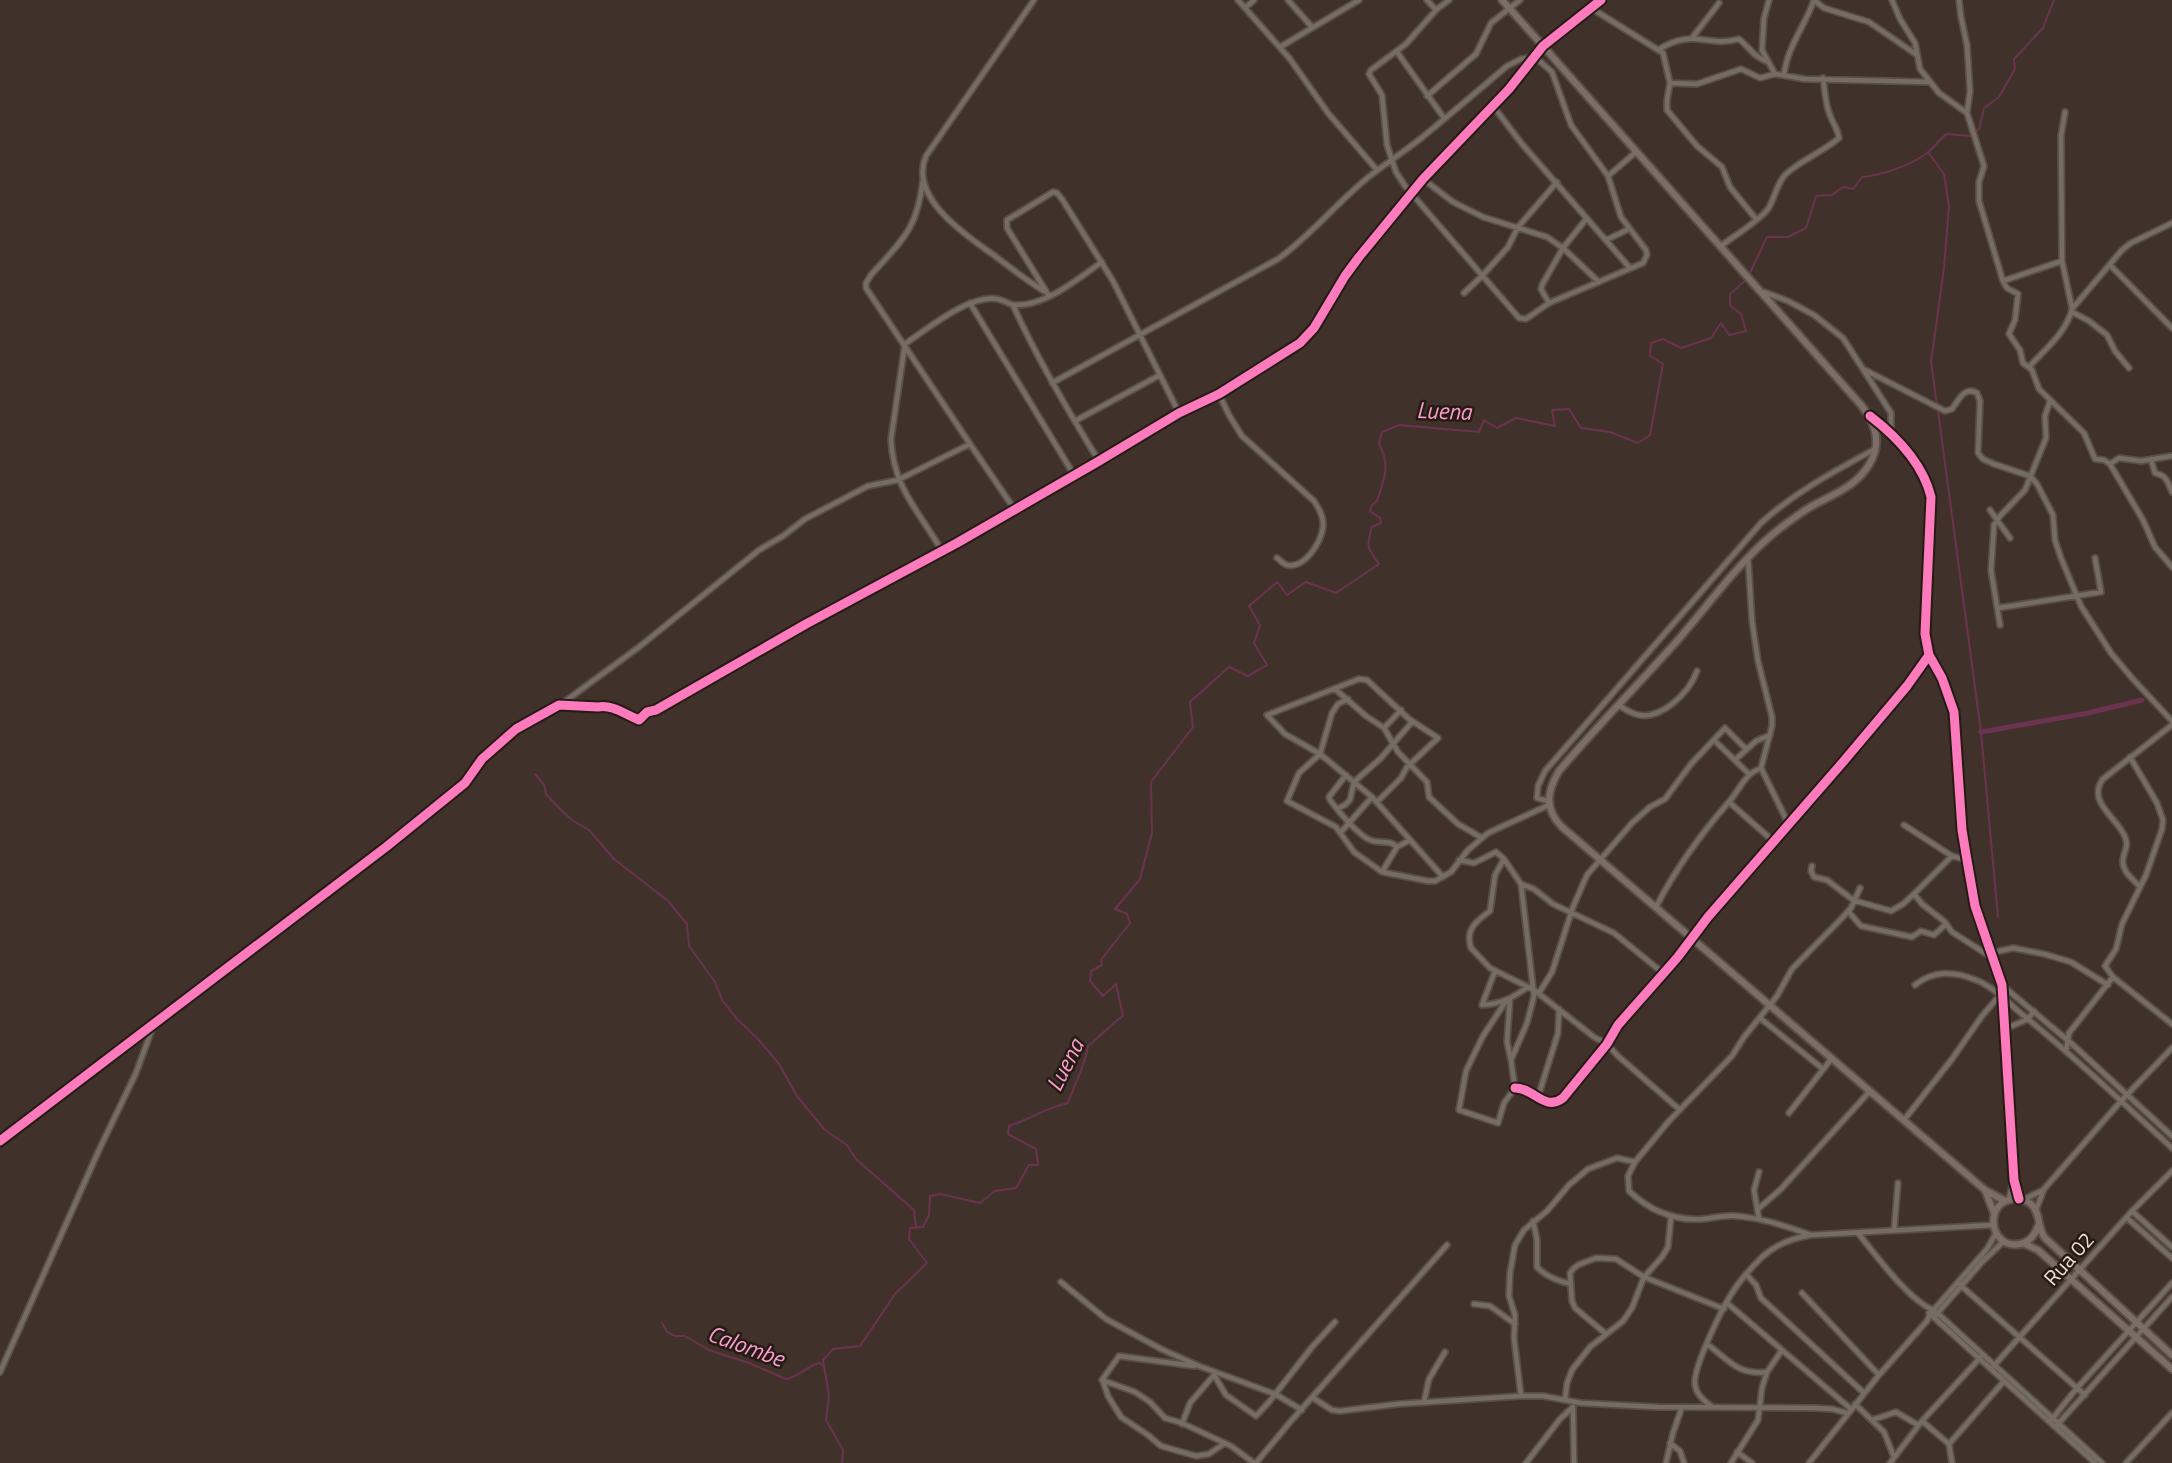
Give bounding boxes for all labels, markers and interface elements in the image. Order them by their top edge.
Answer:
water label: Luena [1416,392,1473,429]
water label: Luena [1037,1031,1093,1097]
street label: Rua 02 [2035,1224,2101,1292]
water label: Calombe [703,1316,791,1376]

